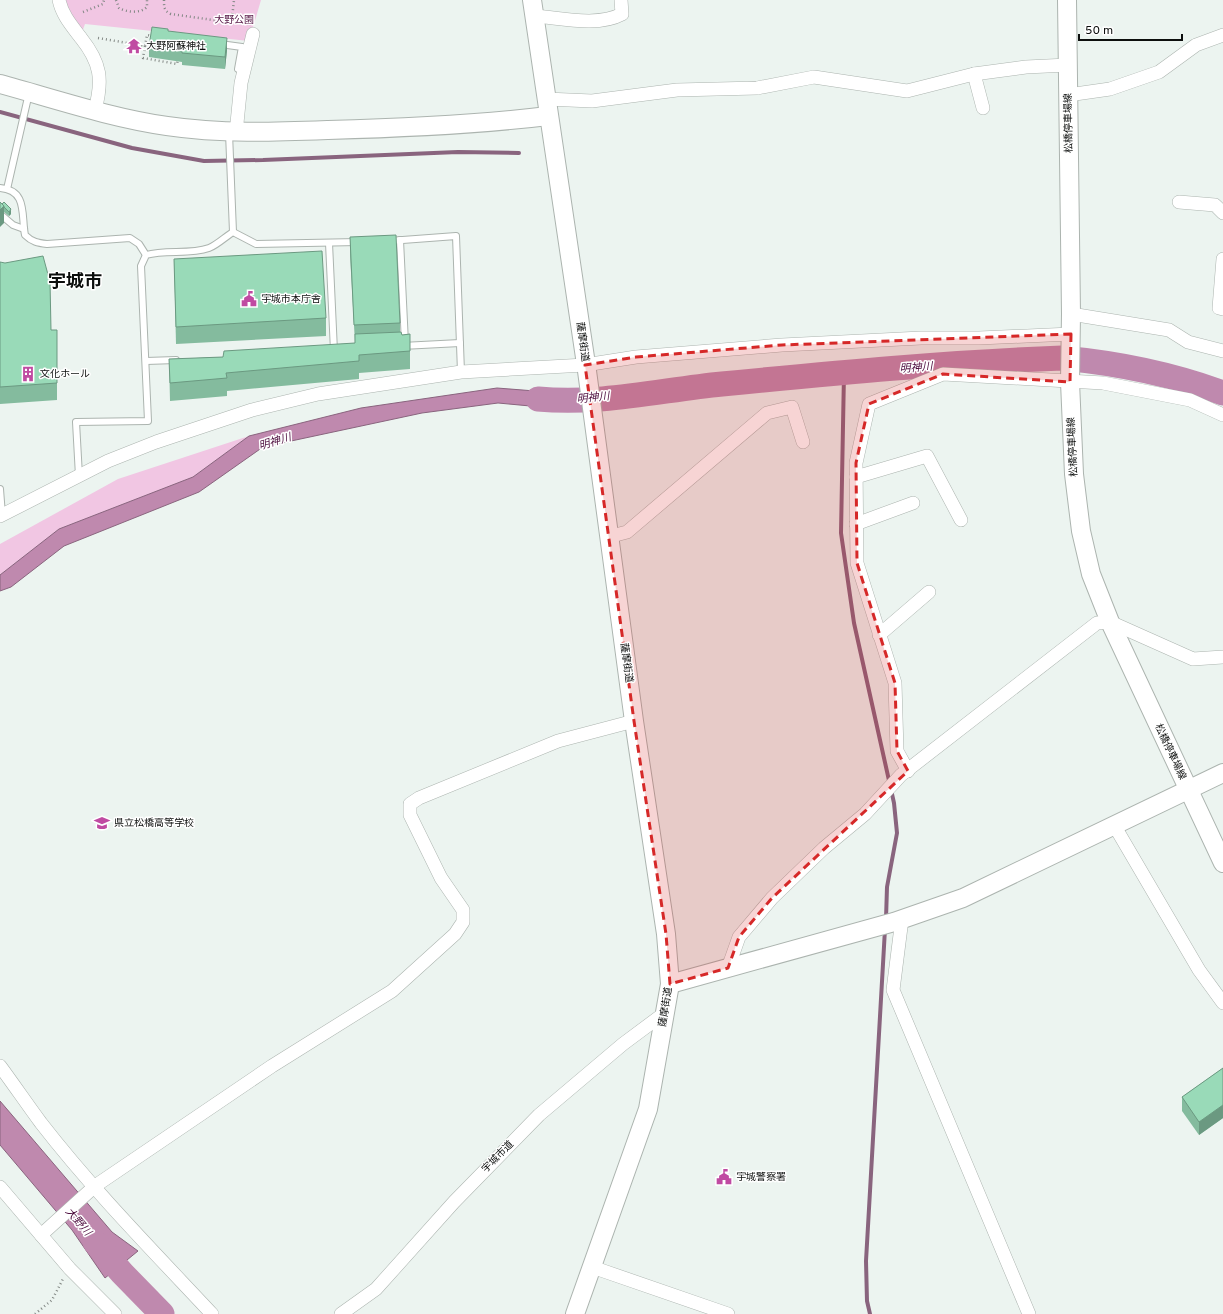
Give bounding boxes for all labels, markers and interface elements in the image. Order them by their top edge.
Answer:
park label: 大野公園 [214,14,254,27]
scale bar [1079,16,1182,42]
text: 50 m [1085,23,1113,39]
temple icon: 大野阿蘇神社 [125,37,143,55]
place label: 大野阿蘇神社 [146,40,206,53]
street label: 松橋停車場線 [1062,93,1076,153]
district label: 宇城市 [48,271,102,294]
public building icon: 宇城市本庁舎 [240,290,258,308]
place label: 宇城市本庁舎 [261,293,321,306]
street label: 薩摩街道 [573,321,591,363]
water label: 明神川 [899,360,934,376]
building icon: 文化ホール [19,365,37,383]
place label: 文化ホール [40,368,90,381]
water label: 明神川 [576,389,611,407]
street label: 松橋停車場線 [1065,417,1081,477]
water label: 明神川 [257,430,294,454]
street label: 薩摩街道 [617,642,635,684]
street label: 松橋停車場線 [1151,722,1189,782]
school or university icon: 県立松橋高等学校 [93,814,111,832]
place label: 県立松橋高等学校 [114,817,194,830]
street label: 薩摩街道 [656,986,676,1028]
street label: 宇城市道 [479,1138,517,1176]
public building icon: 宇城警察署 [715,1168,733,1186]
place label: 宇城警察署 [736,1171,786,1184]
water label: 大野川 [62,1205,95,1240]

